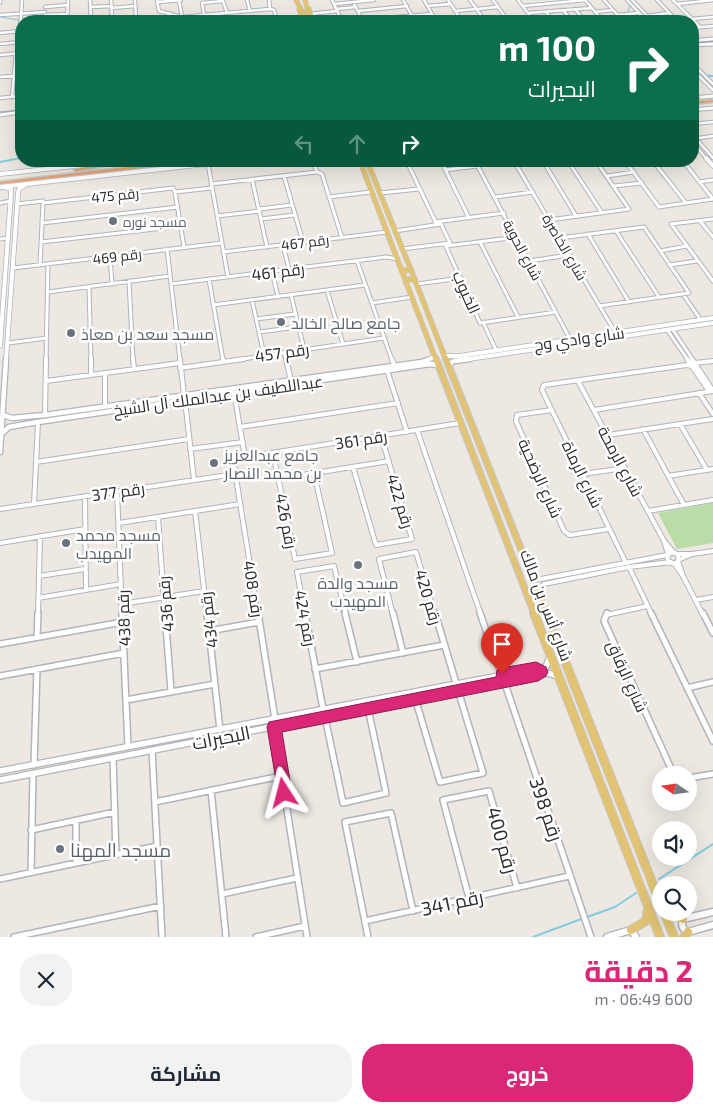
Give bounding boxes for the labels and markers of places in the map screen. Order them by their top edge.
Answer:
place label: مسجد نوره [123,213,187,230]
marker: مسجد نوره [107,215,119,227]
place label: جامع صالح الخالد [291,313,400,335]
marker: جامع صالح الخالد [275,316,287,328]
place label: مسجد سعد بن معاذ [81,324,214,345]
marker: مسجد سعد بن معاذ [65,327,77,339]
place label: جامع عبدالعزيز بن محمد النصار [223,445,322,484]
marker: جامع عبدالعزيز بن محمد النصار [208,457,220,469]
place label: مسجد محمد المهيدب [76,525,161,564]
marker: مسجد محمد المهيدب [60,537,72,549]
marker: مسجد والدة المهيدب [352,559,364,571]
place label: مسجد والدة المهيدب [317,573,399,612]
pin [481,623,523,674]
place label: مسجد المهنا [70,838,171,862]
marker: مسجد المهنا [54,843,66,855]

